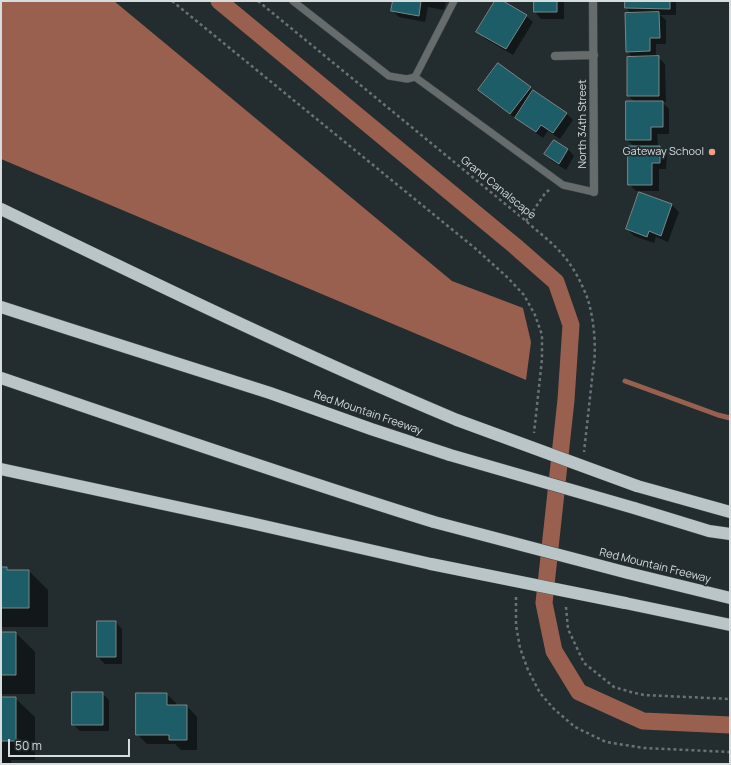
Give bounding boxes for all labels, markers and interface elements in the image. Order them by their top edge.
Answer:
street label: North 34th Street [576,79,590,169]
place label: Gateway School [623,145,704,159]
marker: Gateway School [707,147,717,157]
street label: Grand Canalscape [458,154,538,222]
street label: Red Mountain Freeway [312,388,424,438]
street label: Red Mountain Freeway [598,546,712,586]
scale bar [10,731,132,757]
text: 50 m [15,737,42,754]

